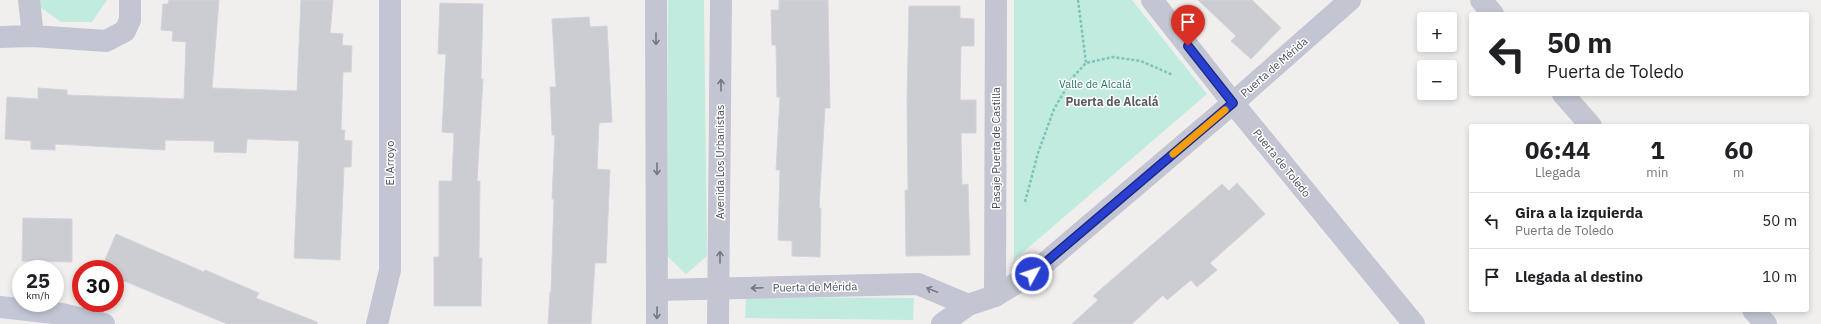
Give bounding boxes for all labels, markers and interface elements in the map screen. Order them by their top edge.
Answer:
pin [1171,5,1205,46]
icon: arrive [1177,11,1199,33]
map controls [1417,12,1457,100]
button: + [1417,12,1457,52]
text: 50 m [1547,24,1612,61]
icon: left [1481,28,1533,80]
one-way arrow [652,32,660,45]
street label: Puerta de Mérida [1238,34,1311,100]
button: − [1417,60,1457,100]
text: Puerta de Toledo [1547,60,1684,83]
park label: Valle de Alcalá [1059,77,1131,91]
one-way arrow [717,79,725,92]
street label: Pasaje Puerta de Castilla [989,87,1003,209]
district label: Puerta de Alcalá [1065,94,1159,109]
street label: Avenida Los Urbanistas [713,105,727,219]
street label: Puerta de Toledo [1250,126,1314,200]
text: 06:44 [1525,134,1590,166]
text: 1 [1650,134,1665,166]
text: 60 [1724,134,1753,166]
street label: El Arroyo [383,141,397,185]
one-way arrow [653,162,661,175]
text: Llegada [1535,164,1580,181]
text: min [1646,164,1668,181]
text: m [1733,164,1744,181]
text: Gira a la izquierda [1515,203,1643,222]
icon: left [1481,210,1503,232]
text: 50 m [1762,211,1797,230]
text: Puerta de Toledo [1515,222,1614,239]
one-way arrow [716,251,724,264]
position arrow [1011,253,1053,295]
speed limit sign: 30 [72,260,124,312]
icon: arrive [1481,266,1503,288]
text: 25 [26,267,50,294]
text: Llegada al destino [1515,267,1643,286]
text: 10 m [1762,267,1797,286]
street label: Puerta de Mérida [773,279,857,295]
one-way arrow [751,284,764,292]
one-way arrow [927,286,939,293]
text: km/h [26,289,50,302]
one-way arrow [653,306,661,319]

